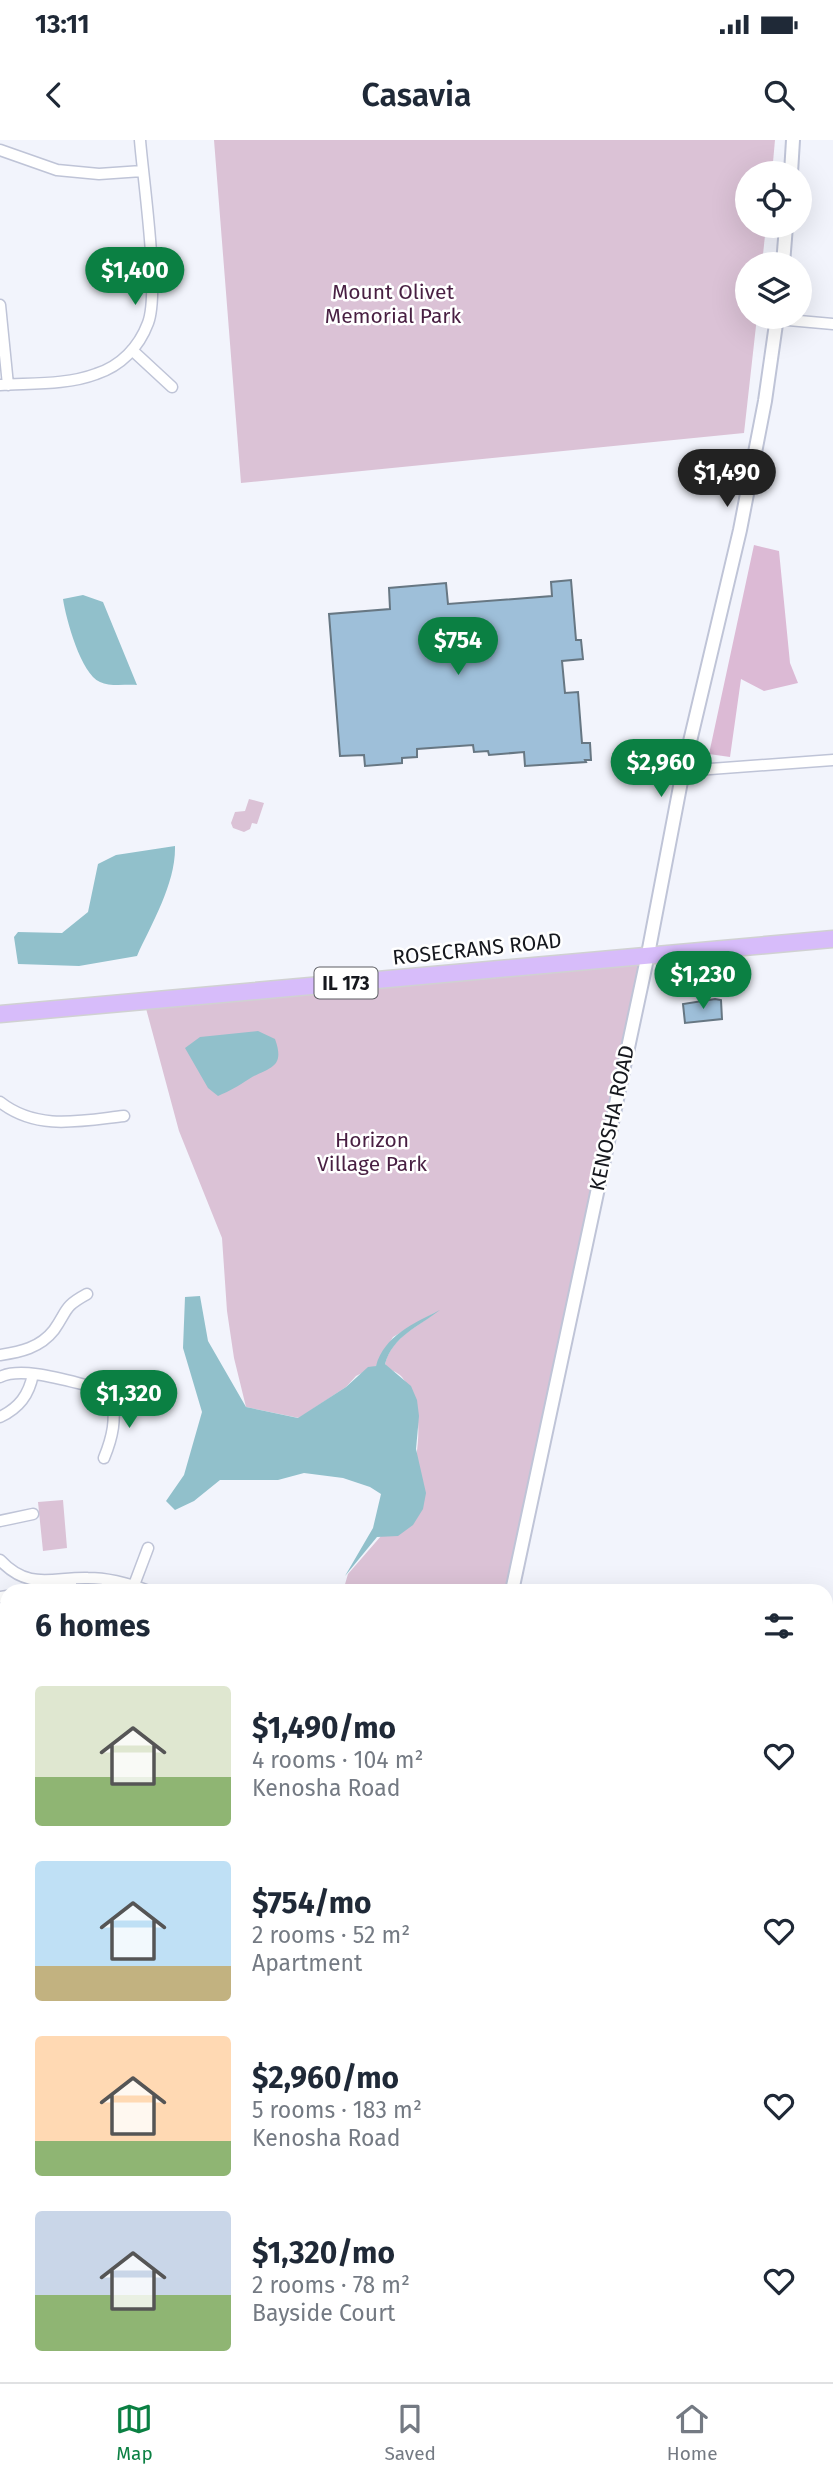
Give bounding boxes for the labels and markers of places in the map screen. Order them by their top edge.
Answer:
pin: $1,400 [78,248,192,307]
pin: $1,490 [670,450,784,509]
pin: $754 [417,617,499,677]
pin: $2,960 [604,740,718,799]
pin: $1,230 [646,952,760,1011]
pin: $1,320 [72,1370,186,1430]

